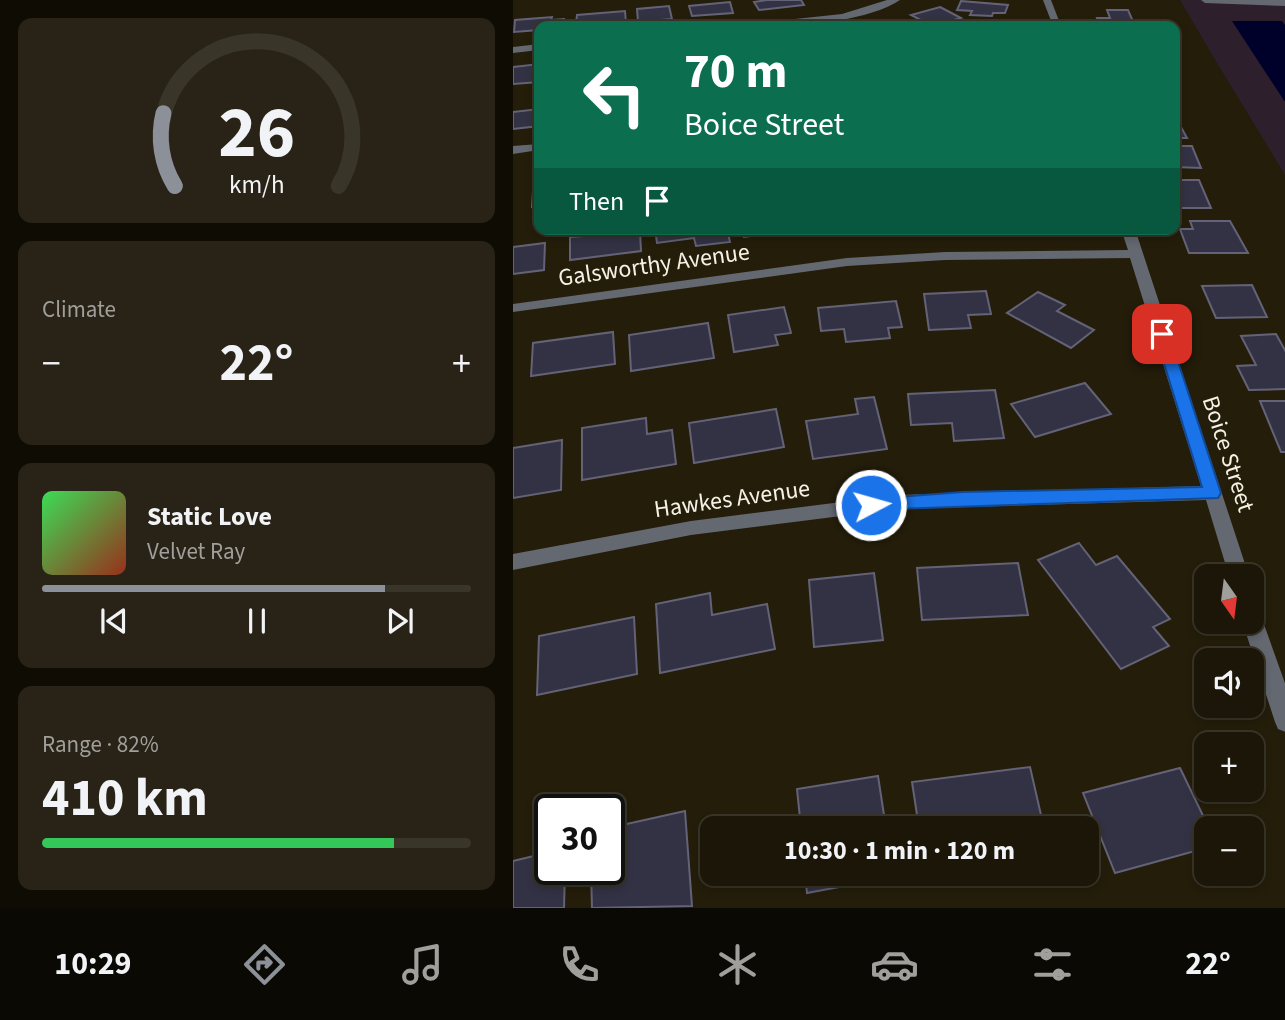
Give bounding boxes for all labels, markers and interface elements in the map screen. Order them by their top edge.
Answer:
text: 70 m [684,37,788,107]
icon: left [569,49,660,140]
text: 26 [218,82,295,186]
text: Boice Street [684,102,844,148]
text: km/h [229,167,284,203]
icon: arrive [638,182,676,220]
text: Then [569,183,624,220]
street label: Galsworthy Avenue [556,234,752,296]
text: Climate [42,293,116,326]
pin [1132,304,1192,364]
icon: arrive [1143,315,1181,353]
text: 22° [220,327,293,401]
text: − [42,337,61,391]
text: + [452,337,471,391]
street label: Boice Street [1193,391,1263,517]
position arrow [834,468,908,542]
street label: Hawkes Avenue [652,471,812,527]
text: Static Love [147,498,272,535]
text: Velvet Ray [147,535,245,568]
north arrow [1194,564,1264,634]
map controls [1194,564,1264,886]
icon: previous [95,602,133,640]
icon: pause [238,602,276,640]
icon: next [381,602,419,640]
button: sound [1194,648,1264,718]
text: Range · 82% [42,728,159,761]
button: + [1194,732,1264,802]
text: 410 km [42,762,208,836]
speed limit sign: 30 [534,794,625,885]
button: − [1194,816,1264,886]
text: 10:30 · 1 min · 120 m [784,832,1015,869]
icon: directions [240,940,289,989]
icon: music [398,940,447,989]
icon: phone [555,940,604,989]
icon: climate [713,940,762,989]
icon: car [870,940,919,989]
icon: filters [1028,940,1077,989]
text: 10:29 [54,941,131,987]
text: 22° [1185,941,1231,987]

